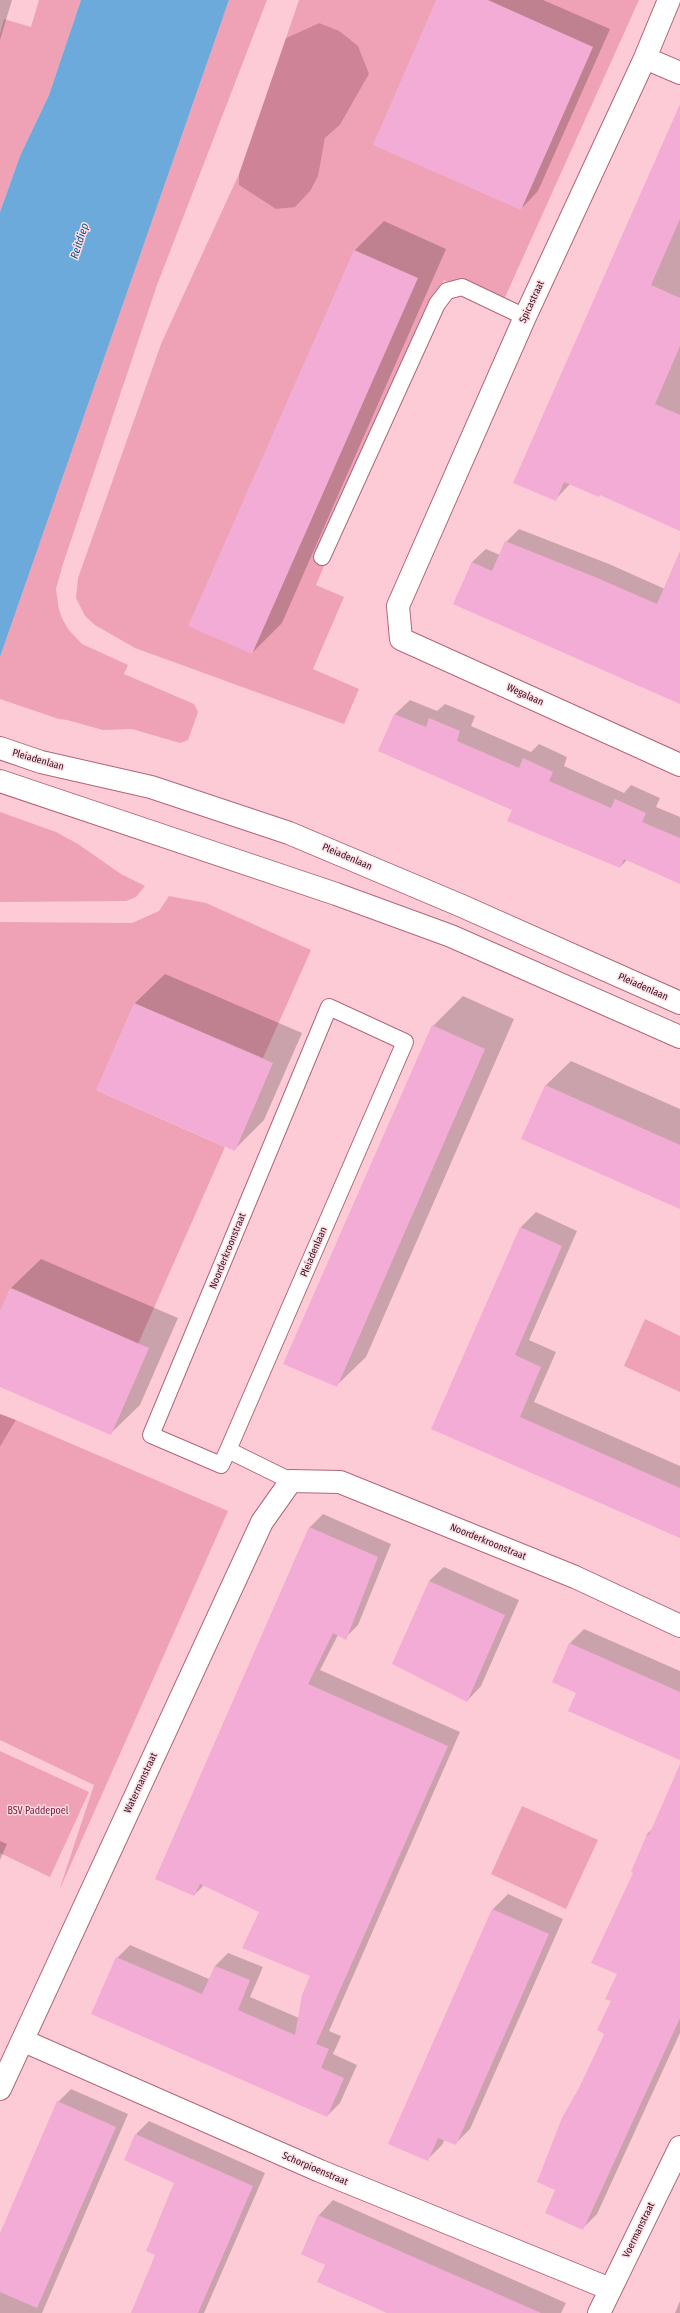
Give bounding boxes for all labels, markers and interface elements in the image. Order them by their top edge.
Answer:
water label: Reitdiep [68,221,92,261]
street label: Spicastraat [517,279,547,325]
street label: Wegalaan [505,682,545,708]
street label: Pleiadenlaan [11,747,65,773]
street label: Pleiadenlaan [320,841,374,873]
street label: Pleiadenlaan [616,971,670,1003]
street label: Noorderkroonstraat [207,1211,249,1291]
street label: Pleiadenlaan [298,1225,330,1279]
street label: Noorderkroonstraat [448,1521,528,1563]
street label: Watermanstraat [122,1751,160,1815]
park label: BSV Paddepoel [8,1805,68,1817]
street label: Schorpioenstraat [280,2150,350,2188]
street label: Voermanstraat [620,2200,658,2260]

